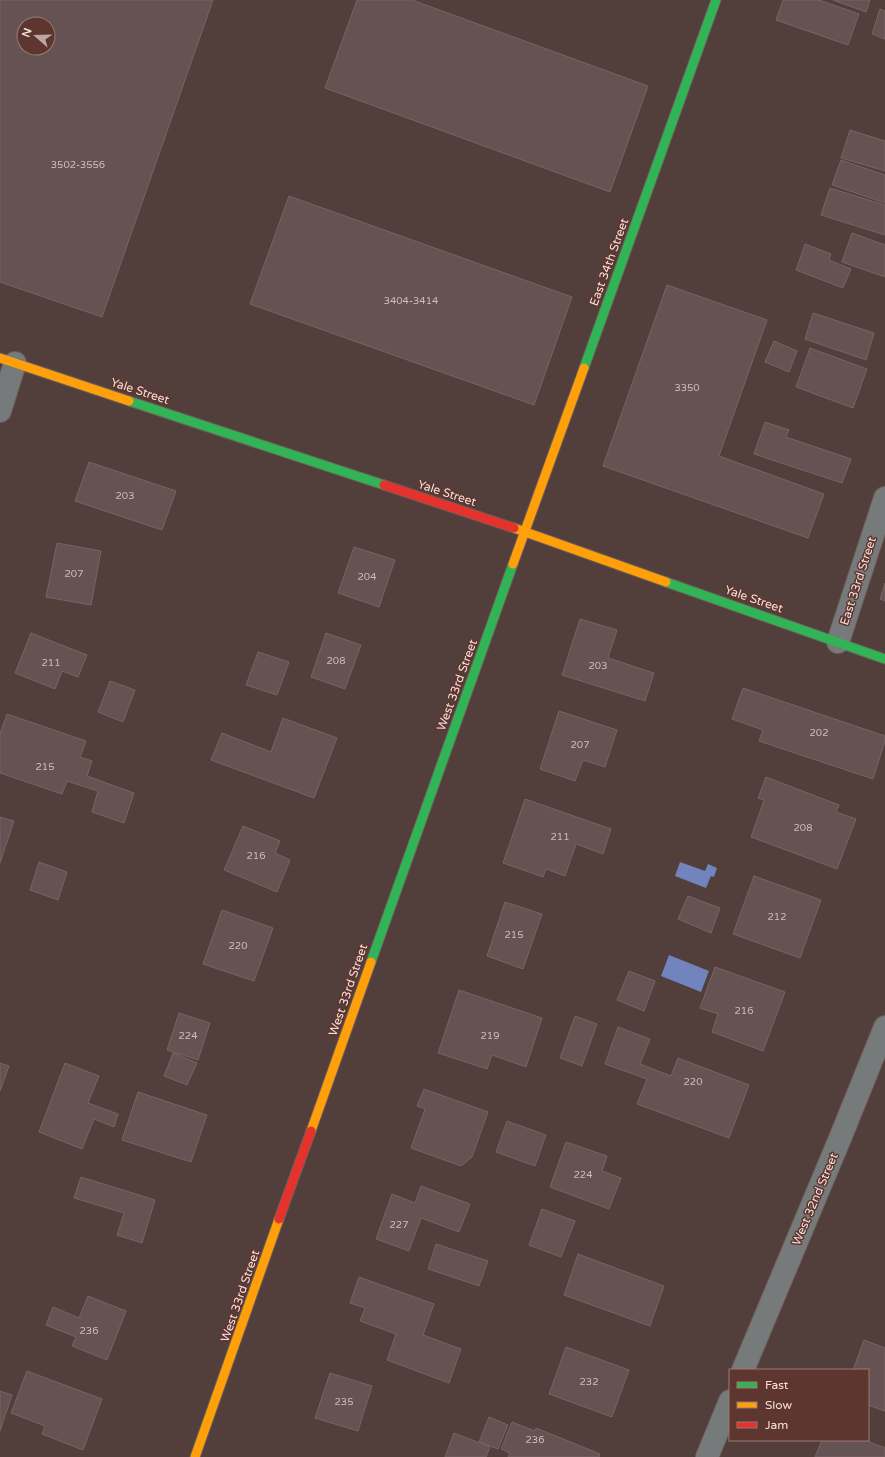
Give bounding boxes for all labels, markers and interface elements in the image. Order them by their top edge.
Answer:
north arrow [16,16,56,56]
text: N [19,26,35,39]
house number: 3502-3556 [51,159,105,171]
street label: East 34th Street [587,216,631,308]
house number: 3404-3414 [384,295,438,307]
street label: Yale Street [109,375,171,407]
house number: 3350 [674,382,700,394]
street label: Yale Street [416,477,478,509]
house number: 203 [116,490,134,502]
street label: East 33rd Street [837,535,879,627]
house number: 207 [65,568,83,580]
house number: 204 [358,571,376,583]
street label: Yale Street [723,583,785,616]
street label: West 33rd Street [434,637,480,733]
house number: 208 [327,655,345,667]
house number: 211 [42,657,60,669]
house number: 203 [589,660,607,672]
house number: 202 [810,727,828,739]
house number: 207 [571,739,589,751]
house number: 215 [36,761,54,773]
house number: 208 [794,822,812,834]
house number: 211 [551,831,569,843]
house number: 216 [247,850,265,862]
house number: 212 [768,911,786,923]
house number: 215 [505,929,523,941]
house number: 220 [229,940,247,952]
street label: West 33rd Street [326,942,370,1038]
house number: 216 [735,1005,753,1017]
house number: 224 [179,1030,197,1042]
house number: 219 [481,1030,499,1042]
house number: 220 [684,1076,702,1088]
street label: West 32nd Street [789,1150,841,1247]
house number: 224 [574,1169,592,1181]
house number: 227 [390,1219,408,1231]
street label: West 33rd Street [218,1248,262,1344]
house number: 236 [80,1325,98,1337]
legend [729,1369,869,1441]
house number: 232 [580,1376,598,1388]
text: Fast [765,1378,789,1392]
house number: 235 [335,1396,353,1408]
text: Slow [765,1398,792,1412]
text: Jam [765,1418,788,1432]
house number: 236 [526,1434,544,1446]

